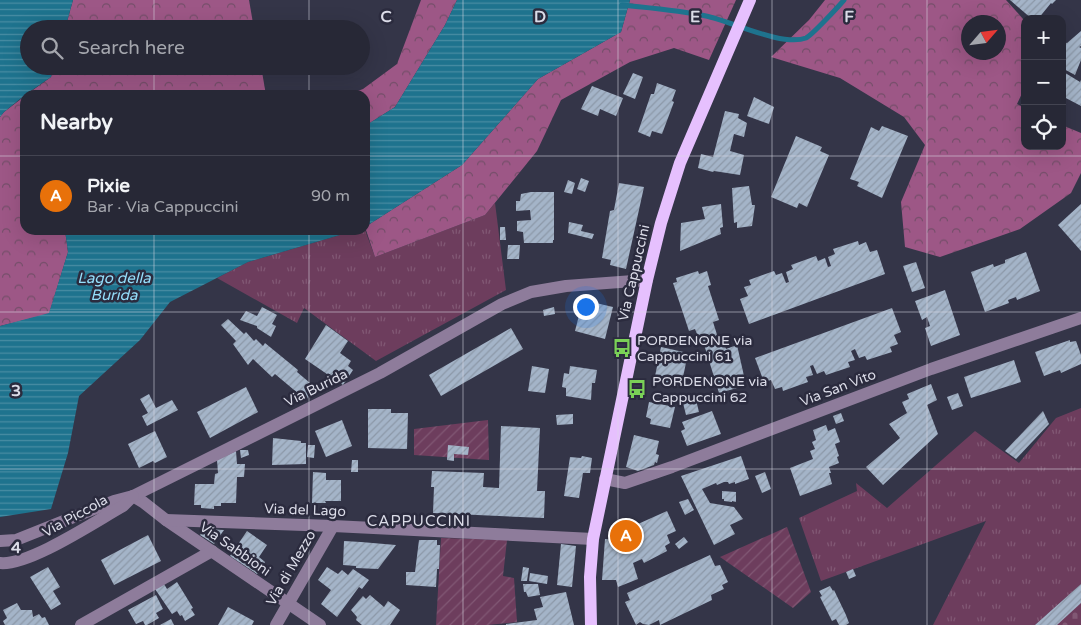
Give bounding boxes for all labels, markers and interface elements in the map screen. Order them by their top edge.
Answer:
text: C [380,7,392,27]
text: D [534,7,546,27]
text: E [690,7,700,27]
text: F [844,7,854,27]
north arrow [961,15,1006,60]
map controls [1021,15,1066,150]
button: + [1021,15,1066,60]
search box [20,20,370,75]
icon: search [38,34,66,62]
text: Search here [78,37,185,59]
button: − [1021,60,1066,105]
button: locate [1021,105,1066,150]
text: Nearby [40,110,113,135]
text: Pixie [87,175,130,197]
text: A [50,186,62,206]
text: 90 m [311,186,350,206]
text: Bar · Via Cappuccini [87,197,239,217]
street label: Via Cappuccini [615,223,653,323]
water label: Lago della Burida [77,269,151,304]
your location [573,294,599,320]
place label: PORDENONE via Cappuccini 61 [637,332,752,365]
bus stop icon: PORDENONE via Cappuccini 61 [611,337,633,359]
street label: Via Burida [282,365,350,411]
street label: Via San Vito [798,366,878,410]
place label: PORDENONE via Cappuccini 62 [652,373,767,406]
bus stop icon: PORDENONE via Cappuccini 62 [626,378,648,400]
text: 3 [11,381,21,401]
street label: Via Piccola [39,491,111,541]
street label: Via del Lago [264,500,346,520]
district label: CAPPUCCINI [367,512,471,530]
pin: A [610,517,642,555]
street label: Via Sabbioni [196,518,274,580]
street label: Via di Mezzo [263,527,319,609]
text: 4 [11,538,21,558]

